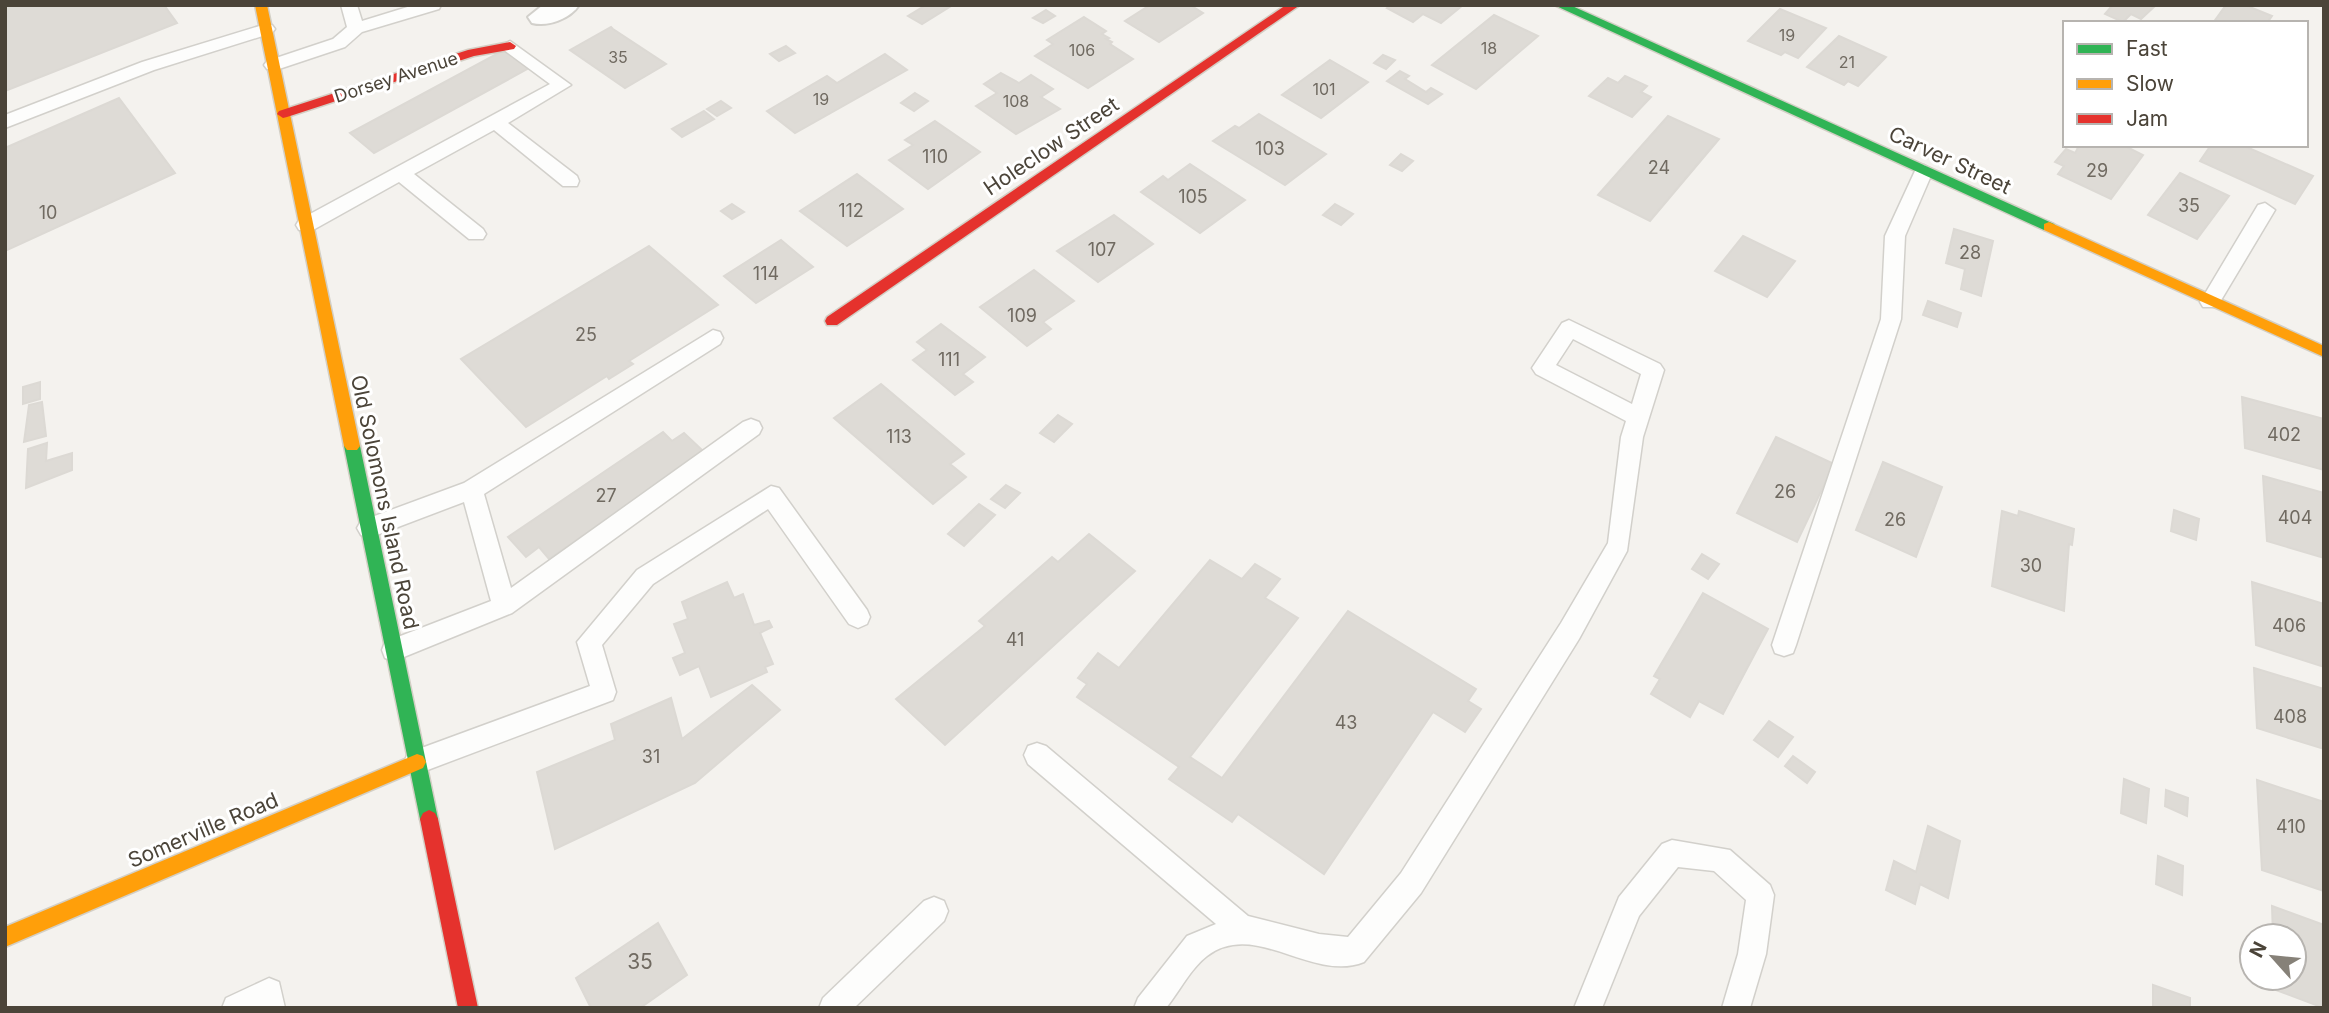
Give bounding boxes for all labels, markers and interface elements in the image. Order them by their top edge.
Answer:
legend [2063,21,2308,147]
house number: 19 [1779,25,1795,45]
text: Fast [2126,36,2168,61]
house number: 18 [1481,38,1497,58]
house number: 106 [1069,40,1095,60]
street label: Dorsey Avenue [332,47,460,107]
house number: 35 [608,47,628,67]
house number: 21 [1839,52,1855,72]
text: Slow [2126,71,2174,96]
house number: 101 [1312,79,1336,99]
house number: 19 [813,89,829,109]
house number: 108 [1003,91,1029,111]
street label: Holeclow Street [979,92,1123,200]
text: Jam [2126,106,2168,131]
street label: Carver Street [1885,121,2015,199]
house number: 103 [1255,138,1285,159]
house number: 110 [922,146,948,167]
house number: 24 [1648,157,1670,178]
house number: 29 [2086,160,2108,181]
house number: 105 [1178,186,1208,207]
house number: 35 [2178,195,2200,216]
house number: 112 [838,200,864,221]
house number: 10 [39,202,57,223]
house number: 107 [1088,239,1116,260]
house number: 28 [1959,242,1981,263]
house number: 114 [753,263,779,284]
house number: 109 [1007,305,1037,326]
house number: 25 [575,324,597,345]
house number: 111 [938,349,960,370]
street label: Old Solomons Island Road [346,373,424,631]
house number: 402 [2267,424,2301,445]
house number: 113 [886,426,912,447]
house number: 26 [1774,481,1796,502]
house number: 27 [595,485,617,506]
house number: 404 [2278,507,2312,528]
house number: 26 [1884,509,1906,530]
house number: 30 [2020,555,2042,576]
house number: 406 [2272,615,2306,636]
house number: 41 [1006,629,1024,650]
house number: 408 [2273,706,2307,727]
house number: 43 [1335,712,1357,733]
house number: 31 [642,746,660,767]
street label: Somerville Road [124,787,282,873]
house number: 410 [2276,816,2306,837]
north arrow [2238,922,2308,992]
text: N [2245,938,2272,961]
house number: 35 [627,949,653,974]

